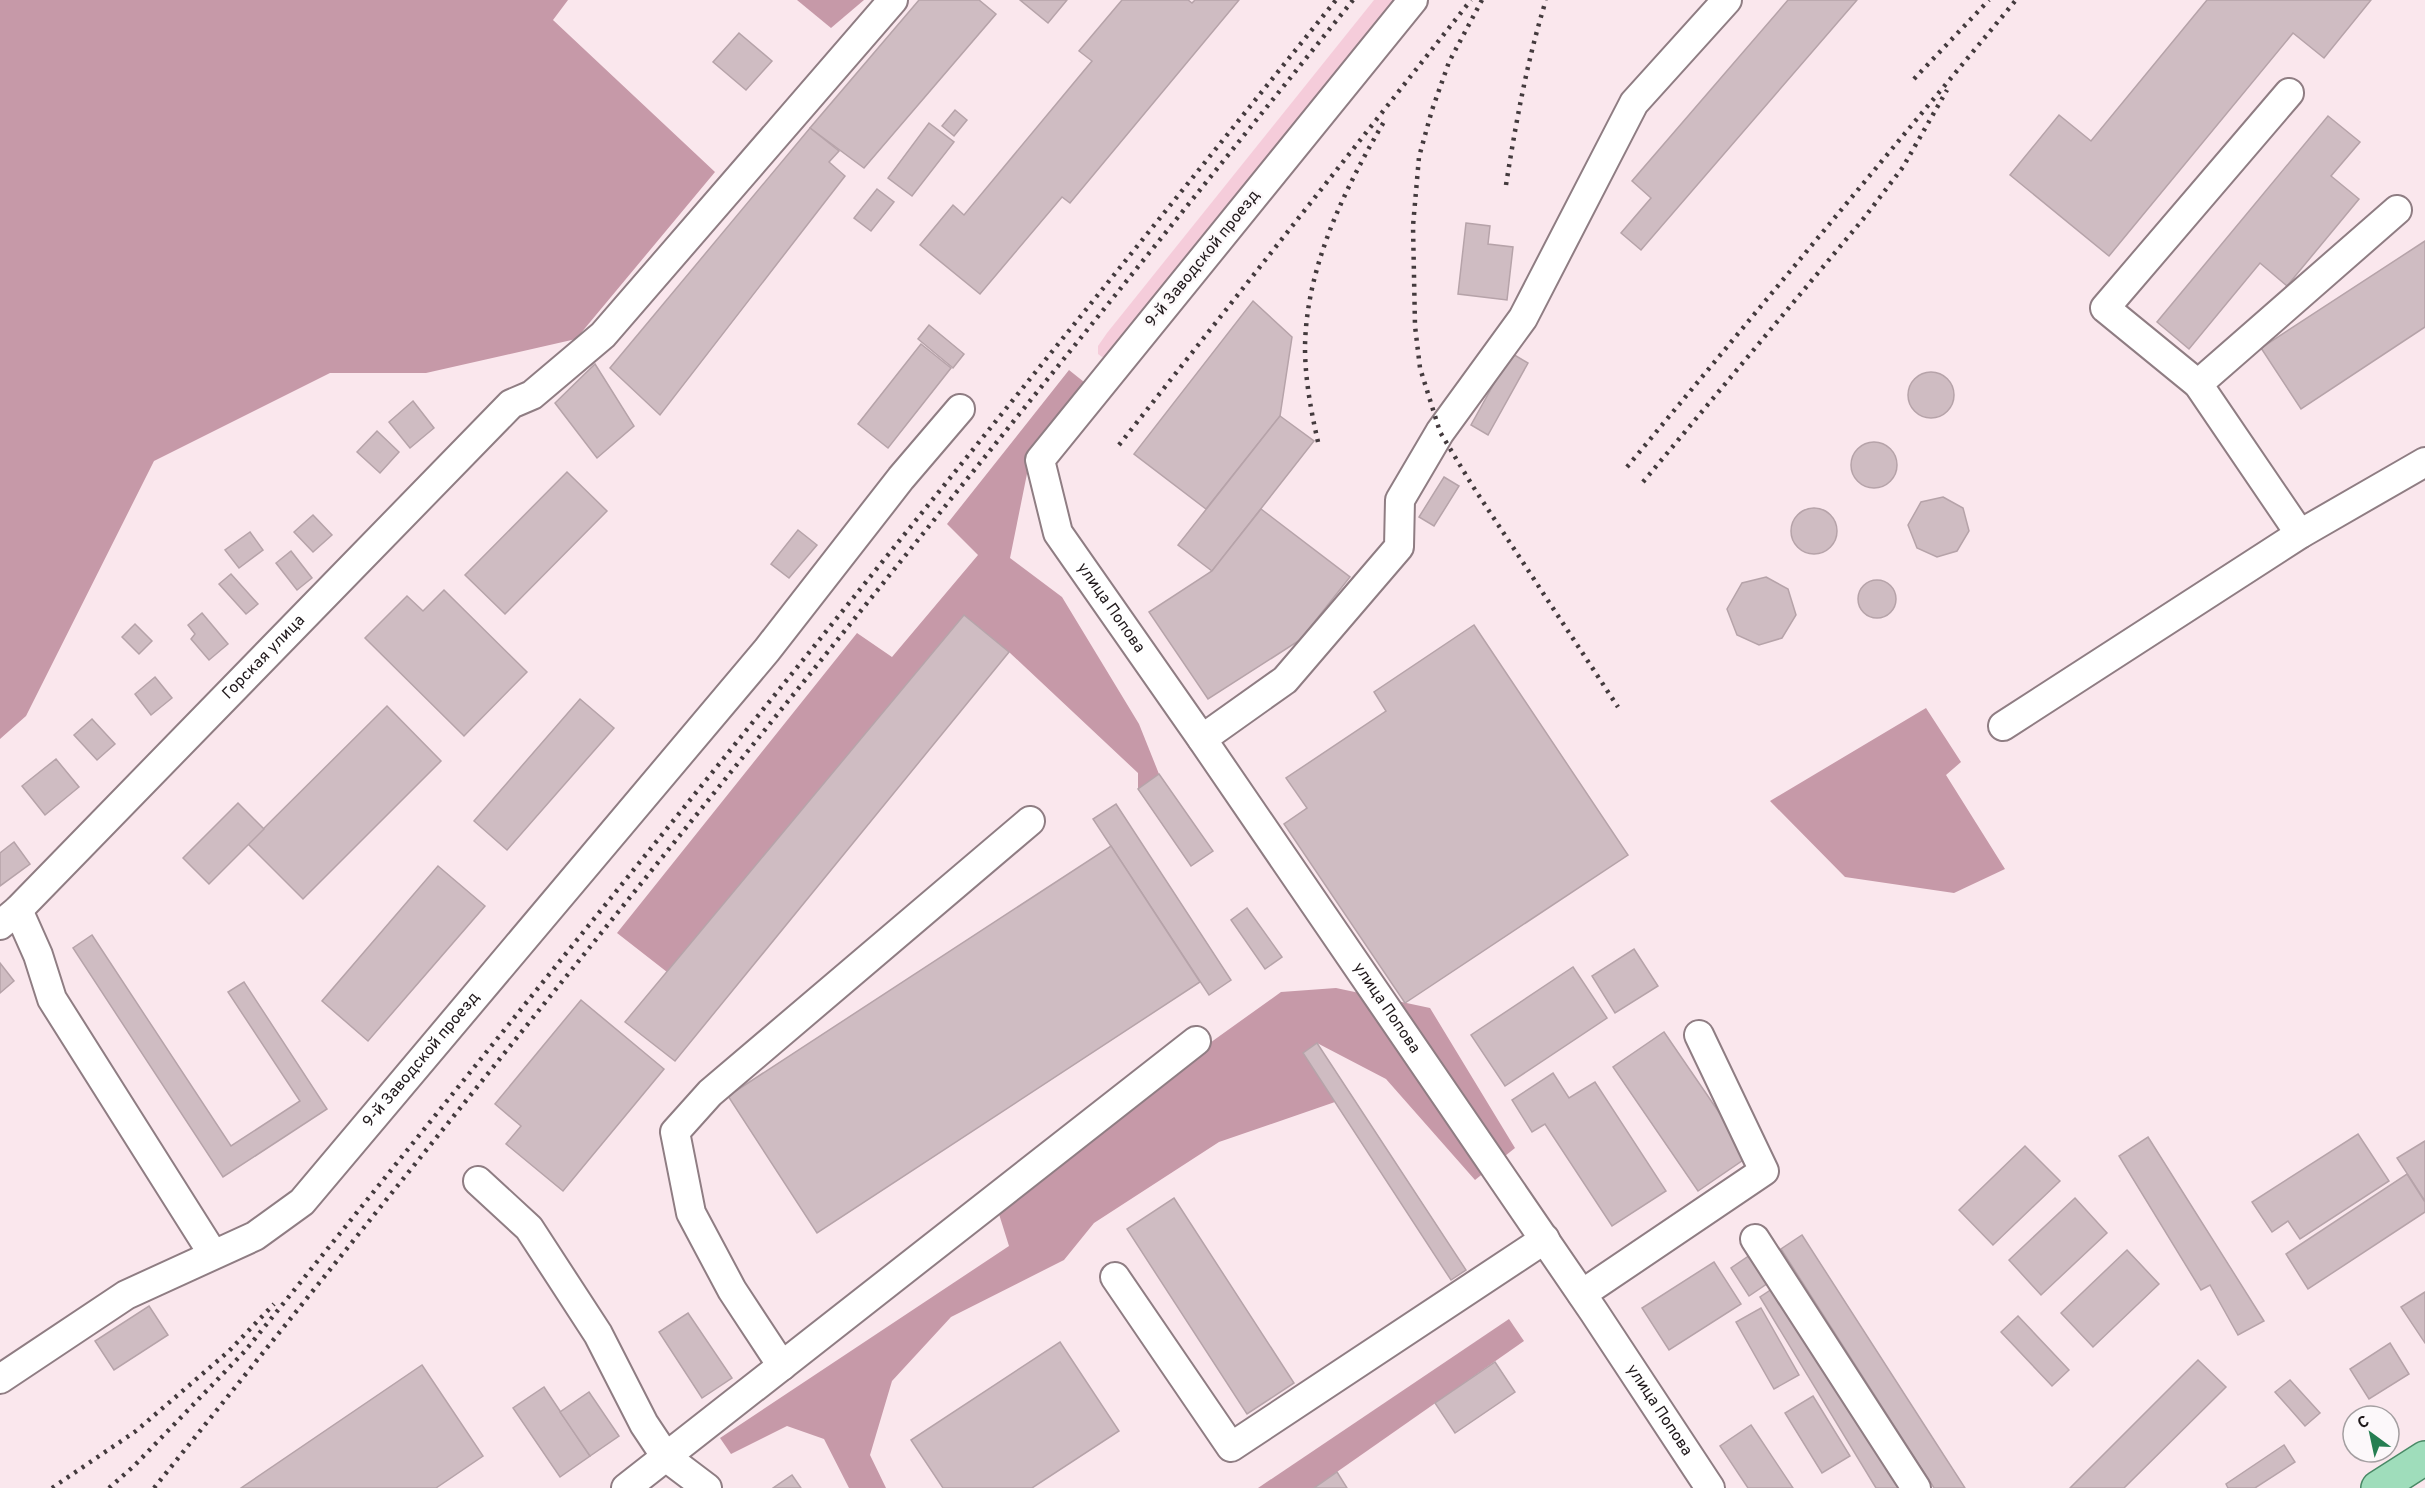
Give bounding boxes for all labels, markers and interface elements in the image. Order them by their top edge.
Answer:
street label: 9-й Заводской проезд [1141,186,1265,332]
street label: улица Попова [1072,559,1149,657]
street label: Горская улица [218,611,310,704]
street label: улица Попова [1348,959,1424,1058]
street label: 9-й Заводской проезд [359,988,484,1132]
street label: улица Попова [1621,1361,1696,1460]
north arrow [2341,1404,2401,1464]
text: С [2354,1412,2374,1434]

